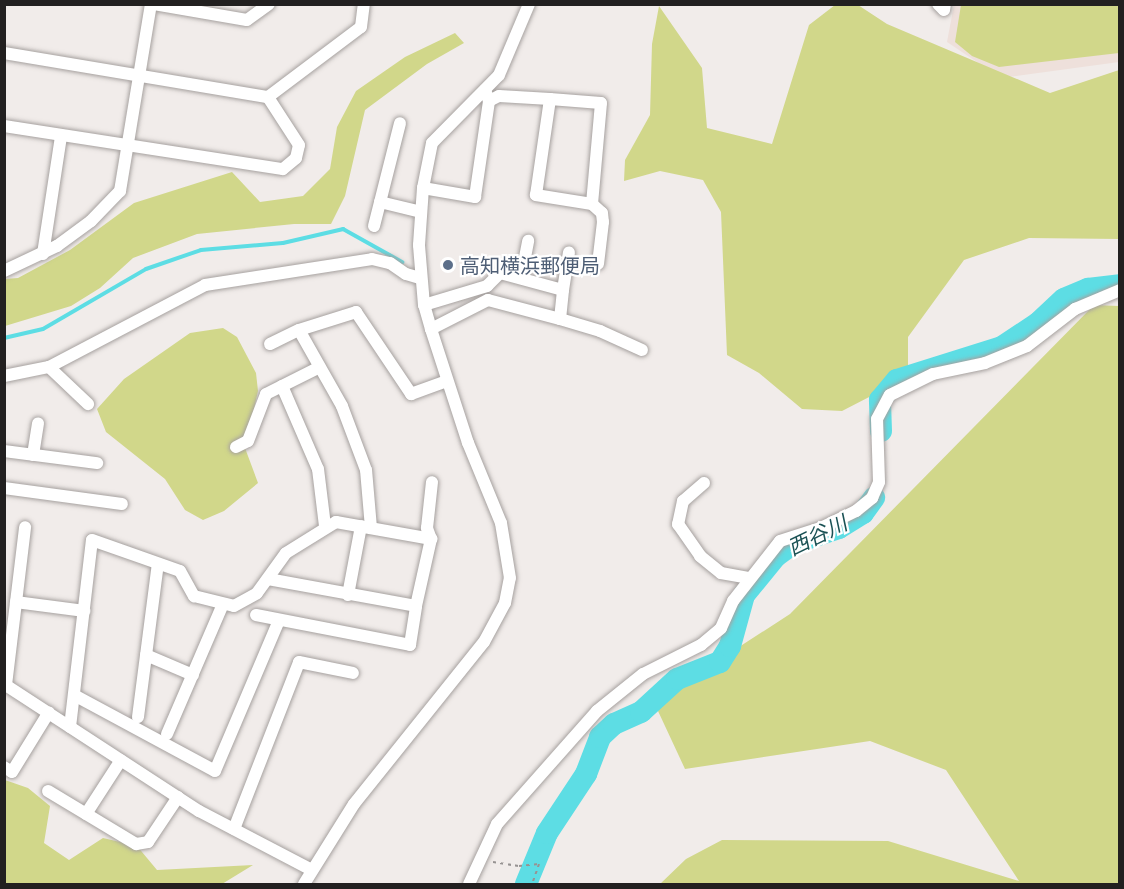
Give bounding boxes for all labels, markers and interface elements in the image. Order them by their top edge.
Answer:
place label: 高知横浜郵便局 [460,253,600,277]
marker: 高知横浜郵便局 [441,258,455,272]
water label: 西谷川 [783,510,851,560]

